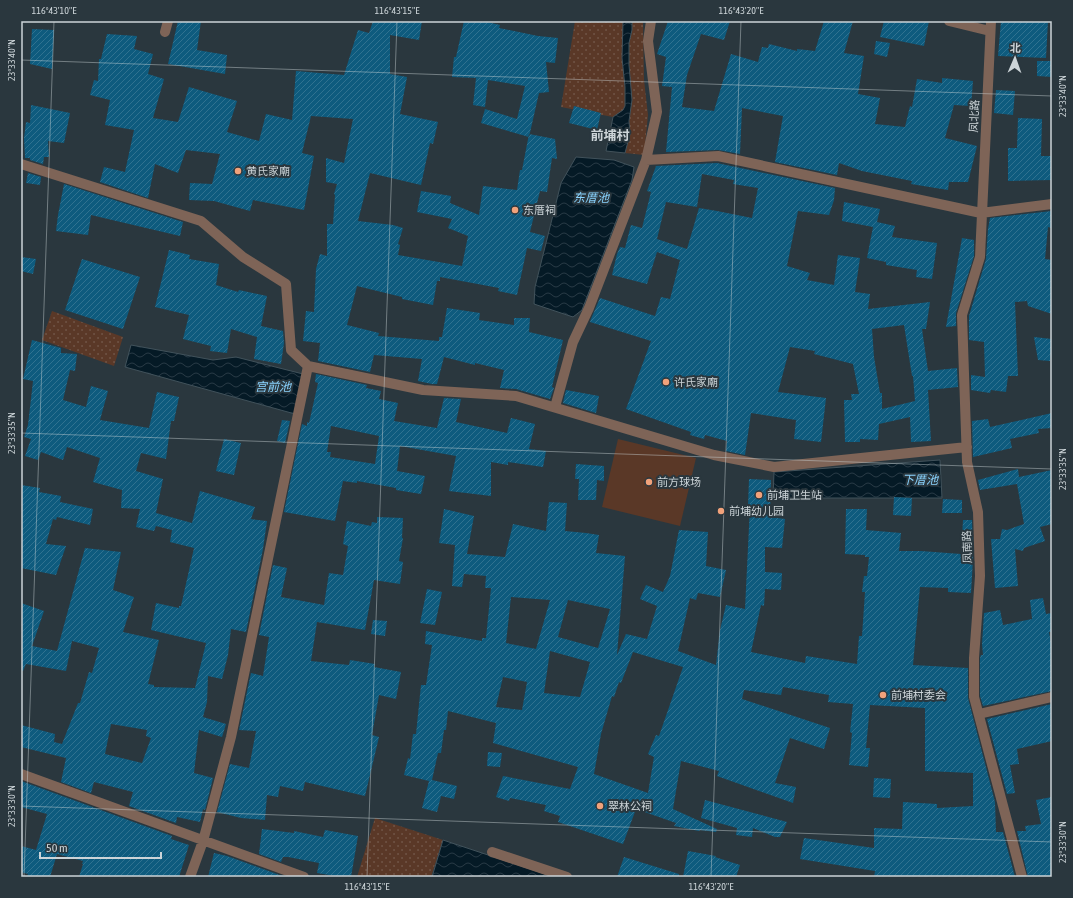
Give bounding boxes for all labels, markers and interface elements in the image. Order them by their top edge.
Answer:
text: 116°43'10"E [32,5,77,16]
text: 116°43'15"E [375,5,420,16]
text: 116°43'20"E [719,5,764,16]
north arrow [995,38,1035,78]
text: 23°33'40"N [6,39,17,81]
text: 北 [1010,42,1021,54]
text: 23°33'40"N [1057,75,1068,117]
street label: 凤北路 [967,99,981,133]
district label: 前埔村 [590,128,630,143]
place label: 黄氏家廟 [246,165,290,177]
marker: 黄氏家廟 [233,166,243,176]
water label: 东厝池 [573,191,610,205]
place label: 东厝祠 [523,204,556,216]
marker: 东厝祠 [510,205,520,215]
place label: 许氏家廟 [674,376,718,388]
marker: 许氏家廟 [661,377,671,387]
water label: 宫前池 [255,380,292,394]
text: 23°33'35"N [6,412,17,454]
text: 23°33'35"N [1057,448,1068,490]
water label: 下厝池 [902,473,939,487]
place label: 前方球场 [657,476,701,488]
marker: 前方球场 [644,477,654,487]
place label: 前埔卫生站 [767,489,822,501]
marker: 前埔卫生站 [754,490,764,500]
place label: 前埔幼儿园 [729,505,784,517]
marker: 前埔幼儿园 [716,506,726,516]
street label: 凤南路 [960,530,974,564]
place label: 前埔村委会 [891,689,946,701]
marker: 前埔村委会 [878,690,888,700]
text: 23°33'30"N [6,785,17,827]
place label: 翠林公祠 [608,800,652,812]
marker: 翠林公祠 [595,801,605,811]
text: 23°33'30"N [1057,821,1068,863]
scale bar [40,834,161,860]
text: 50 m [46,841,68,855]
text: 116°43'15"E [345,881,390,892]
text: 116°43'20"E [689,881,734,892]

